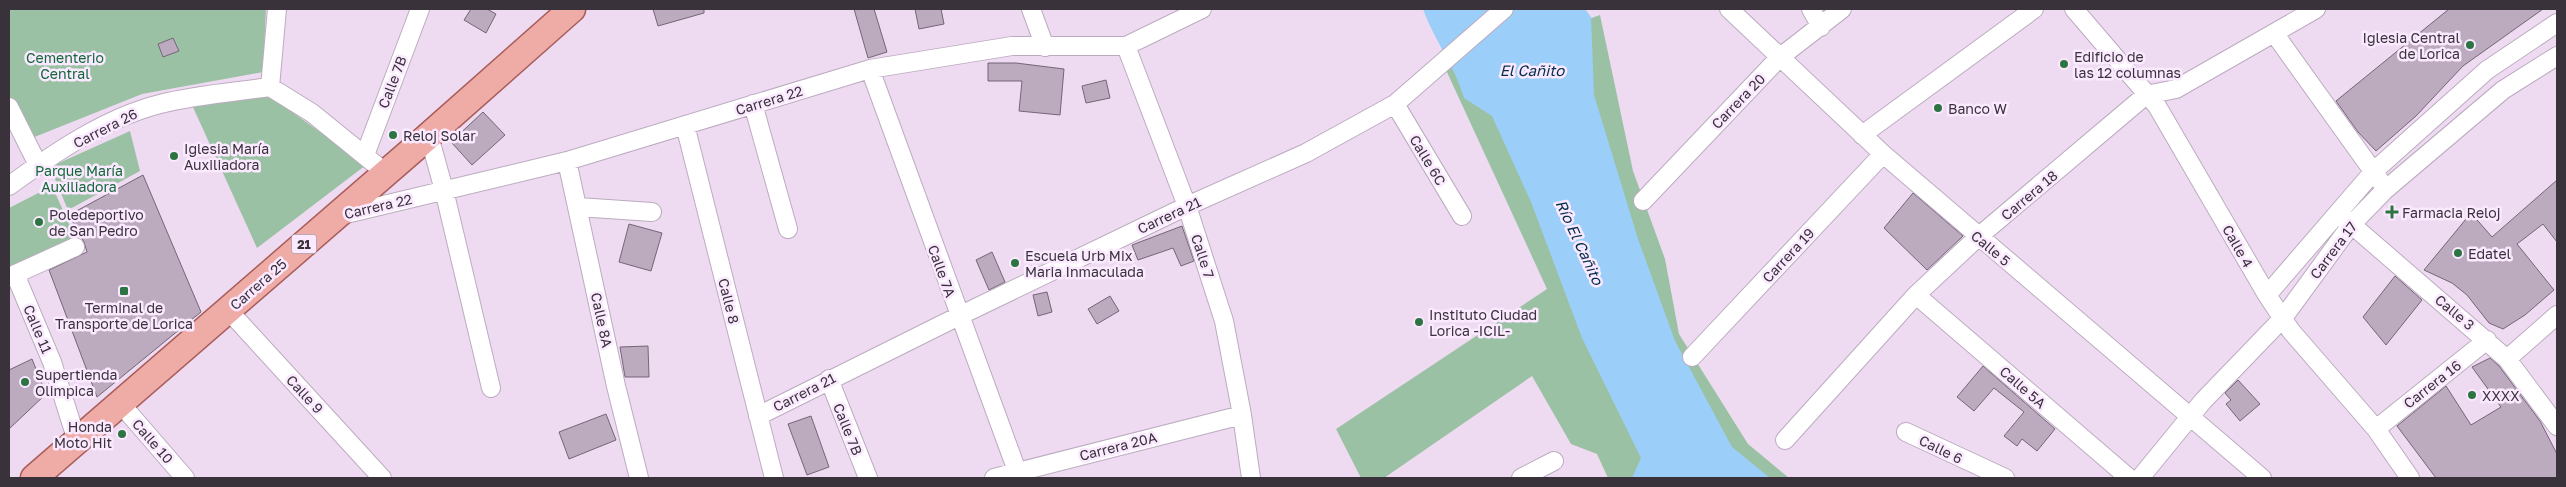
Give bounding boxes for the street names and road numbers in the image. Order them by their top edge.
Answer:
street label: Calle 7B [374,53,410,111]
street label: Carrera 20 [1708,70,1768,132]
street label: Carrera 22 [733,82,805,118]
street label: Carrera 26 [70,105,140,151]
street label: Calle 6C [1406,132,1450,188]
street label: Carrera 18 [1997,167,2061,223]
street label: Carrera 22 [342,190,414,222]
street label: Carrera 21 [1135,193,1204,237]
street label: Carrera 17 [2306,218,2360,282]
street label: Calle 4 [2219,222,2257,270]
street label: Carrera 19 [1758,224,1818,286]
street label: Calle 5 [1968,227,2014,269]
street label: Calle 7 [1188,232,1218,280]
road number: 21 [292,234,316,253]
street label: Calle 7A [925,242,960,300]
street label: Carrera 25 [226,255,290,313]
street label: Calle 8 [715,276,743,326]
street label: Calle 8A [588,291,616,350]
street label: Calle 3 [2432,291,2478,333]
street label: Calle 11 [20,302,56,356]
street label: Carrera 16 [2400,356,2464,412]
street label: Calle 5A [1997,362,2050,412]
street label: Carrera 21 [770,369,838,415]
street label: Calle 9 [283,371,327,417]
street label: Calle 7B [830,400,866,458]
street label: Calle 10 [129,415,177,467]
street label: Carrera 20A [1077,428,1159,464]
street label: Calle 6 [1916,431,1966,467]

